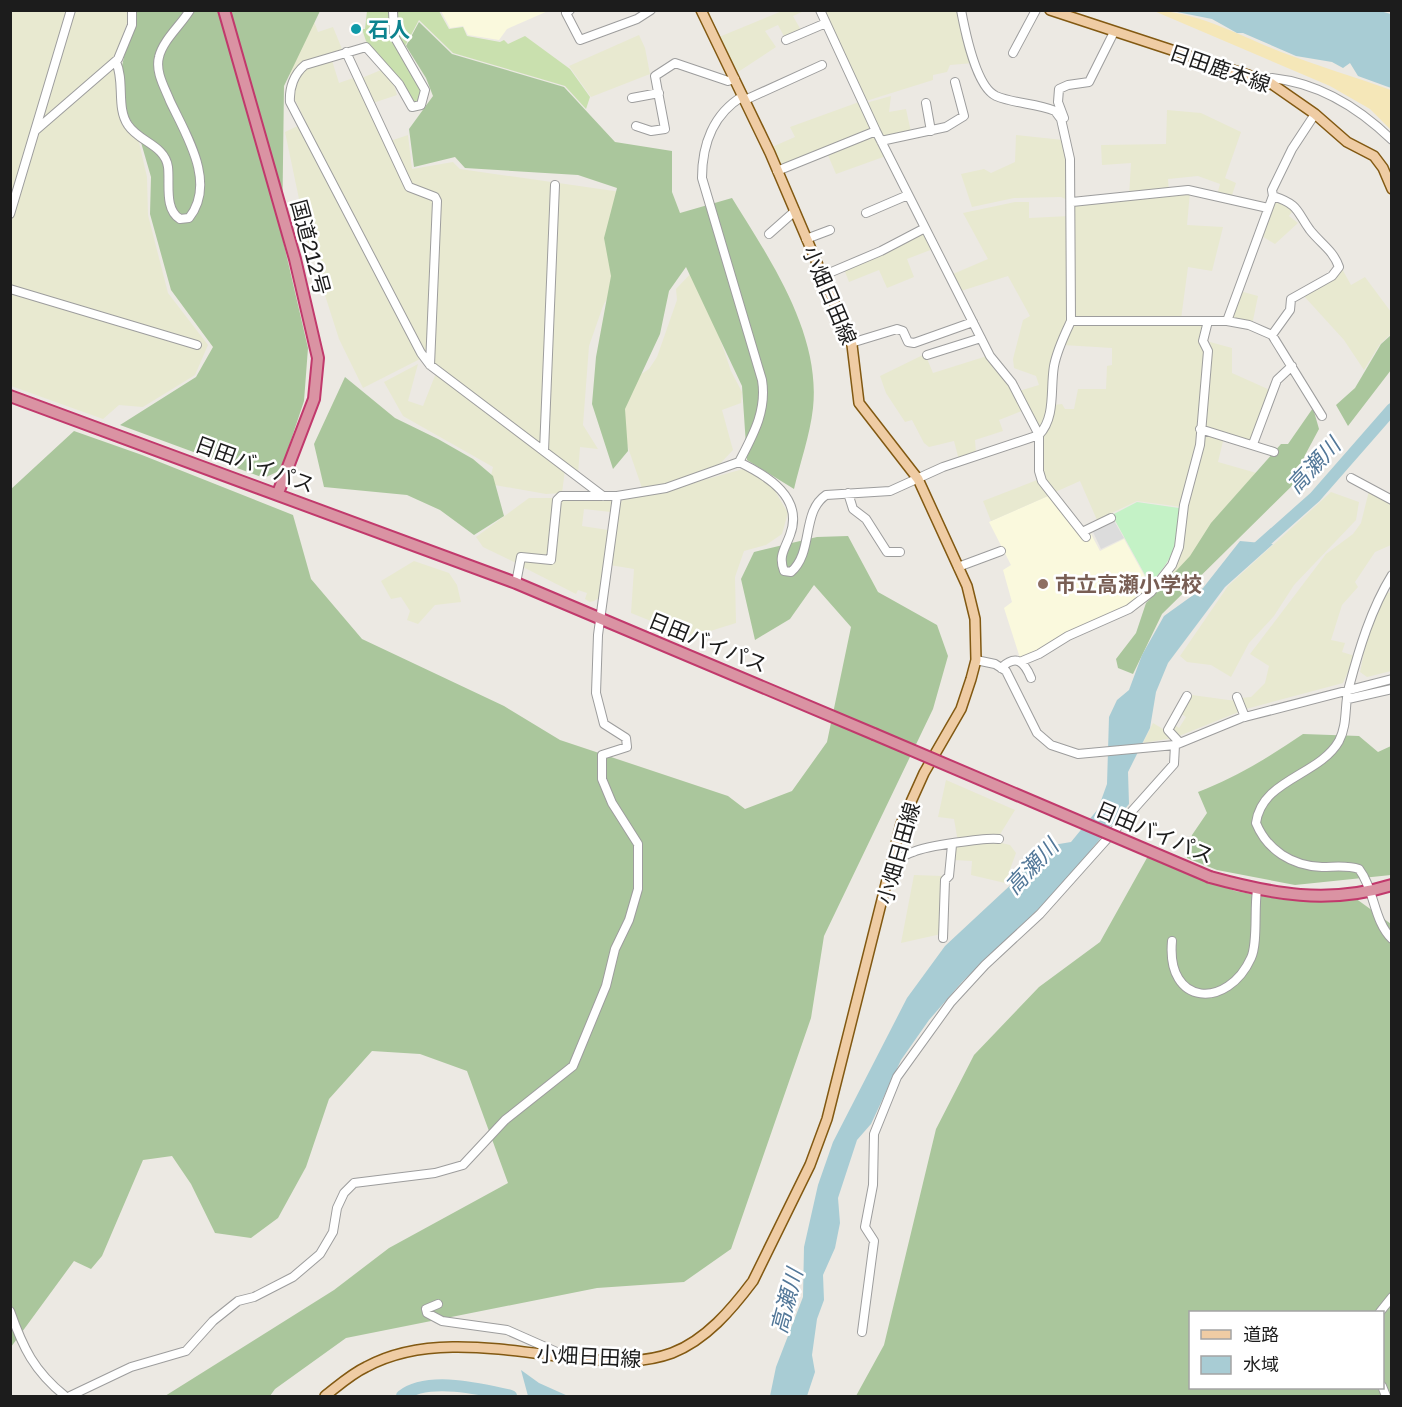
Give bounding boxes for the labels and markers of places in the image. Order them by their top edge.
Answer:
place label: 石人 [368,16,410,42]
marker: 石人 [349,22,363,36]
place label: 市立高瀬小学校 [1055,571,1202,597]
marker: 市立高瀬小学校 [1036,577,1050,591]

